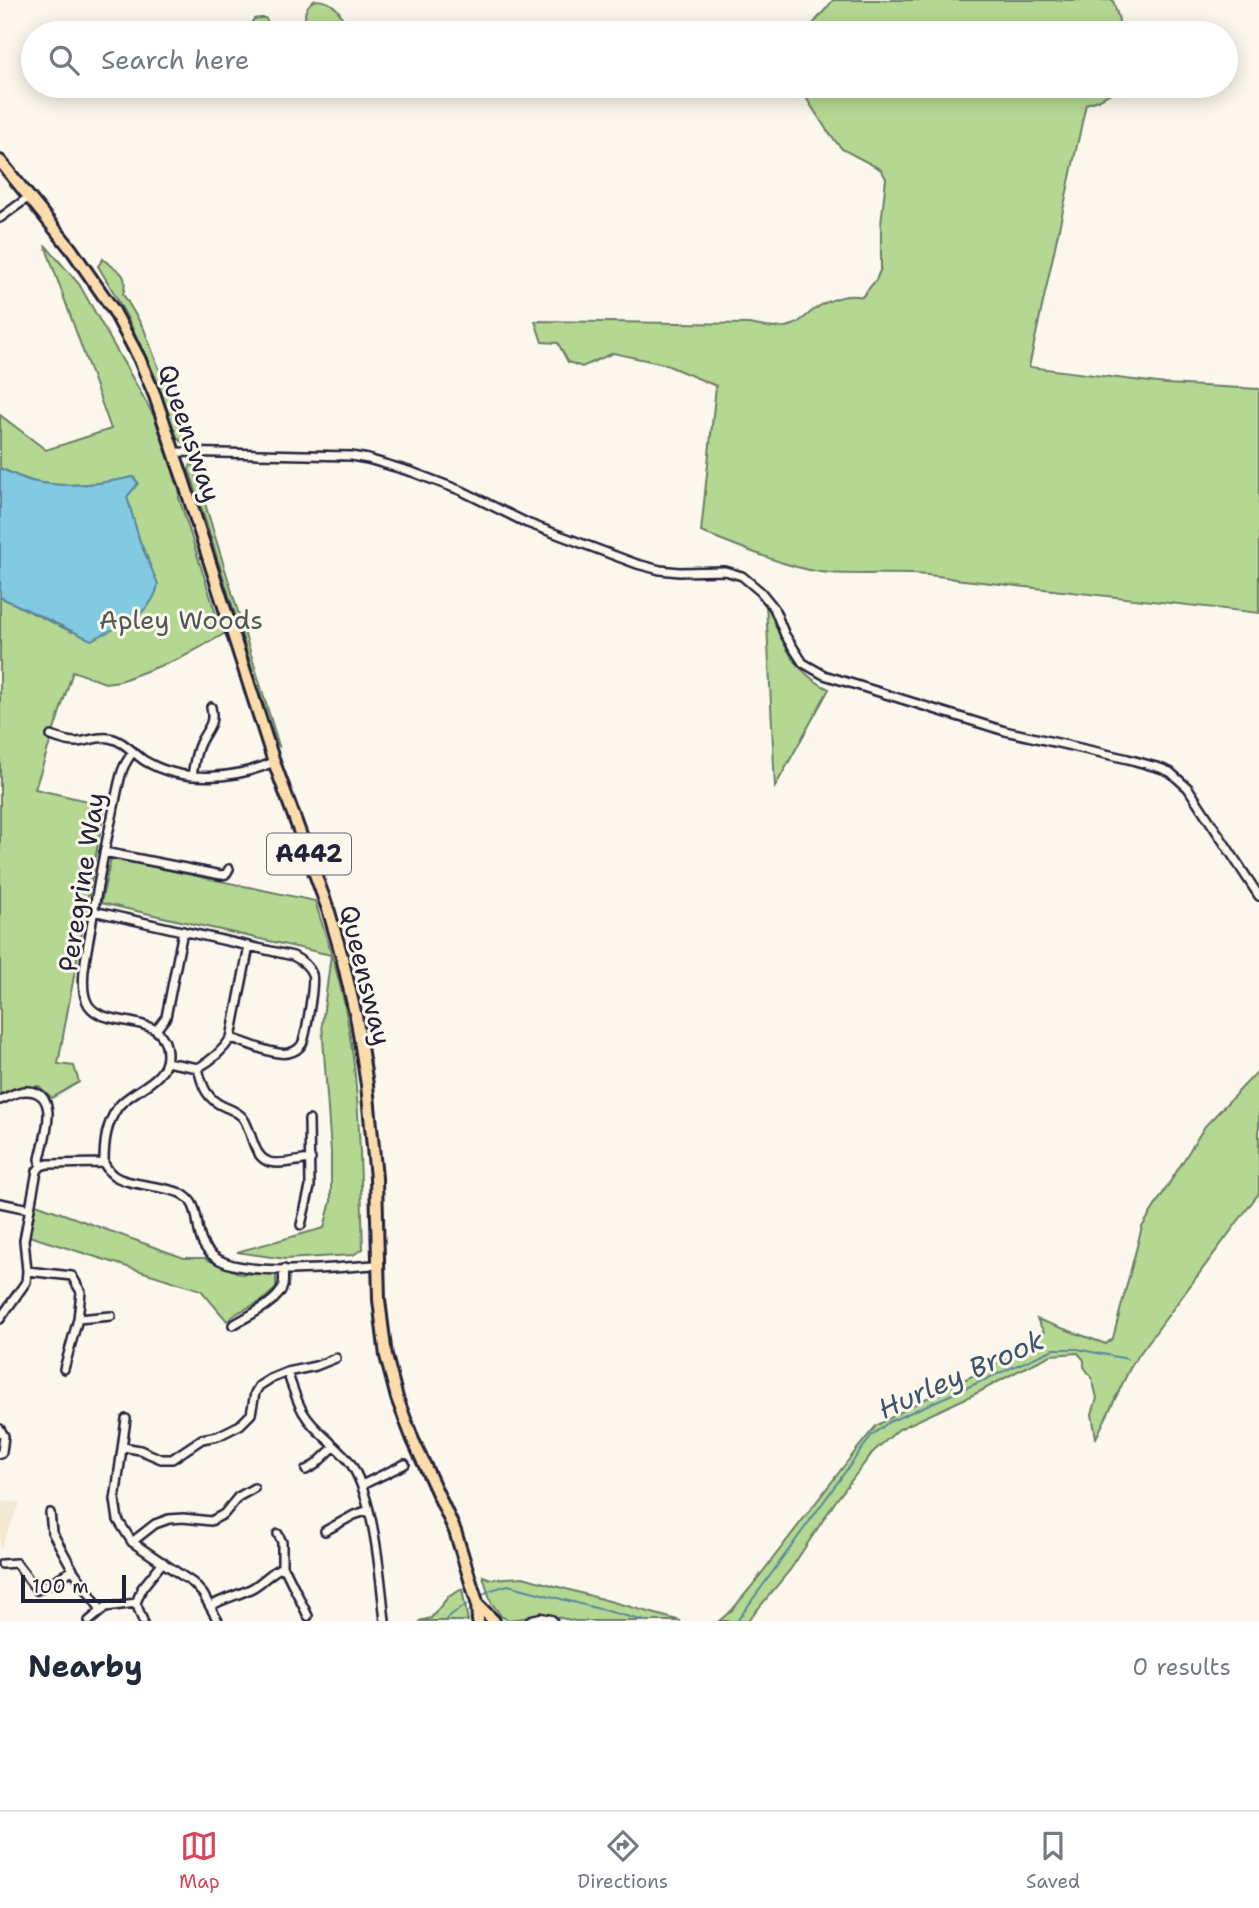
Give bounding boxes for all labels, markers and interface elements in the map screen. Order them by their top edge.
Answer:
search box [21,21,1238,98]
icon: search [45,41,83,79]
text: Search here [101,42,250,77]
street label: Queensway [150,359,230,507]
park label: Apley Woods [99,602,263,637]
street label: Peregrine Way [50,790,112,974]
road number: A442 [267,834,351,874]
street label: Queensway [332,901,400,1049]
water label: Hurley Brook [872,1320,1050,1428]
scale bar [21,1572,126,1604]
text: 100 m [32,1574,89,1599]
text: Nearby [28,1646,143,1687]
text: 0 results [1132,1652,1231,1682]
tab: Map [179,1827,220,1894]
tab: Directions [578,1827,668,1894]
tab: Saved [1026,1827,1080,1894]

